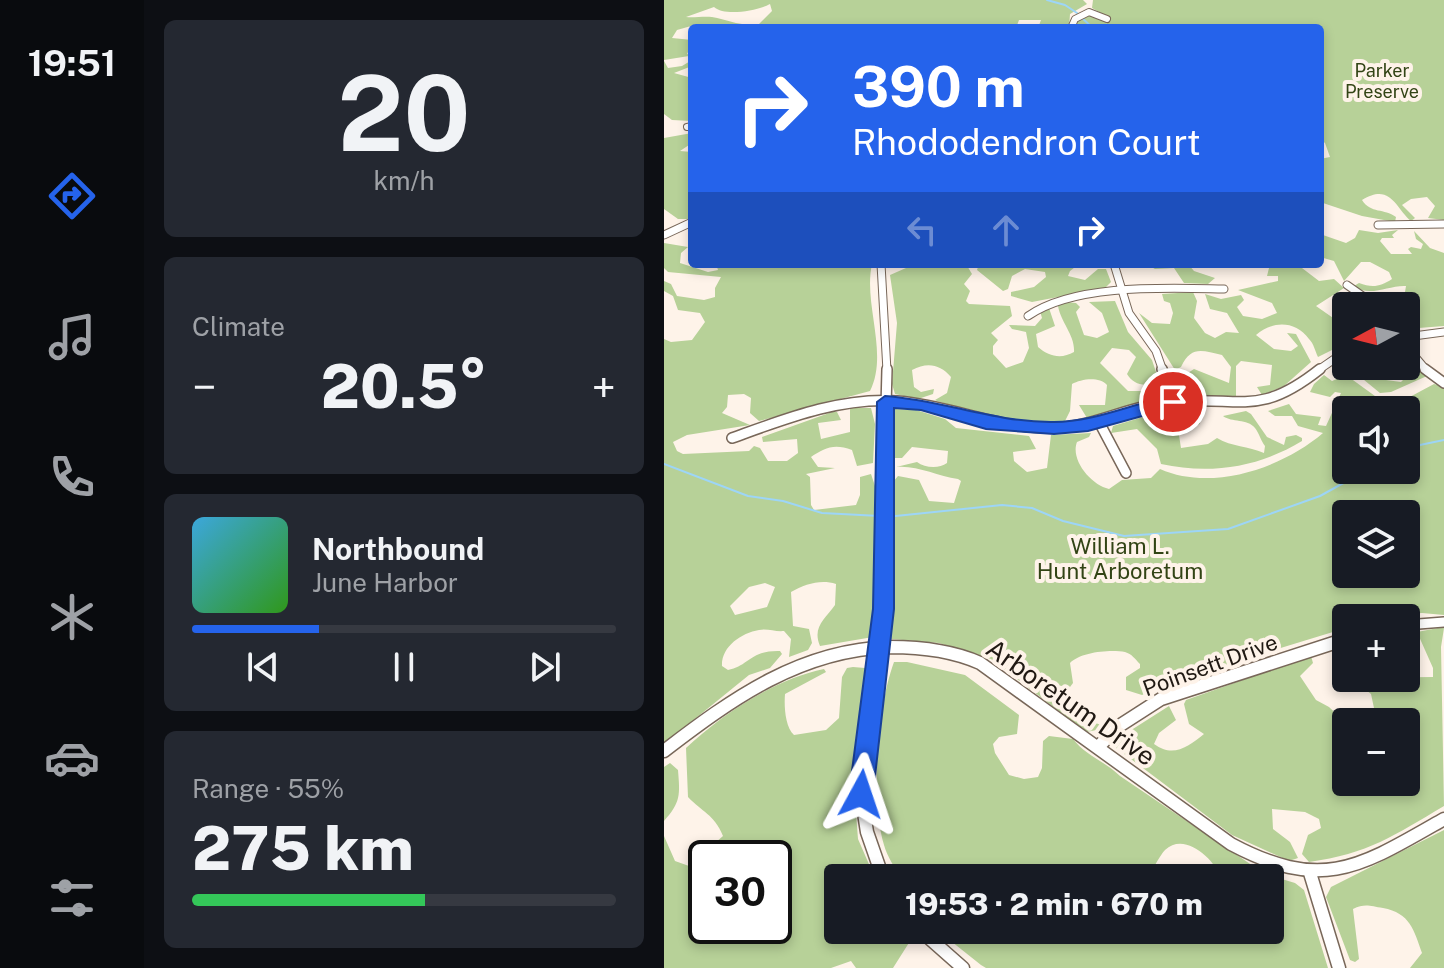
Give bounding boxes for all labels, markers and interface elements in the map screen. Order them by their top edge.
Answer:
text: 19:51 [28,42,116,84]
text: 20 [337,52,471,174]
text: 390 m [852,54,1025,120]
icon: right [720,56,824,160]
park label: Parker Preserve [1345,60,1419,102]
text: Rhododendron Court [852,121,1201,163]
text: km/h [373,165,435,196]
icon: directions [44,168,100,224]
icon: left [900,208,944,252]
icon: ahead [984,208,1028,252]
icon: right [1068,208,1112,252]
north arrow [1332,292,1420,380]
map controls [1332,292,1420,796]
icon: music [44,309,100,365]
text: Climate [192,311,285,342]
text: 20.5° [321,351,487,422]
text: − [192,361,216,413]
text: + [592,361,616,413]
pin [1139,368,1207,436]
icon: arrive [1151,380,1195,424]
button: sound [1332,396,1420,484]
icon: phone [44,449,100,505]
button: layers [1332,500,1420,588]
text: Northbound [312,531,484,567]
park label: William L. Hunt Arboretum [1037,533,1203,584]
text: June Harbor [312,567,458,598]
icon: climate [44,589,100,645]
button: + [1332,604,1420,692]
street label: Poinsett Drive [1139,629,1281,701]
street label: Arboretum Drive [981,632,1161,772]
icon: previous [241,645,285,689]
icon: pause [382,645,426,689]
icon: next [523,645,567,689]
button: − [1332,708,1420,796]
icon: car [44,730,100,786]
position arrow [819,752,903,836]
text: Range · 55% [192,773,344,804]
text: 275 km [192,813,414,884]
speed limit sign: 30 [688,840,792,944]
icon: filters [44,870,100,926]
text: 19:53 · 2 min · 670 m [905,886,1203,922]

